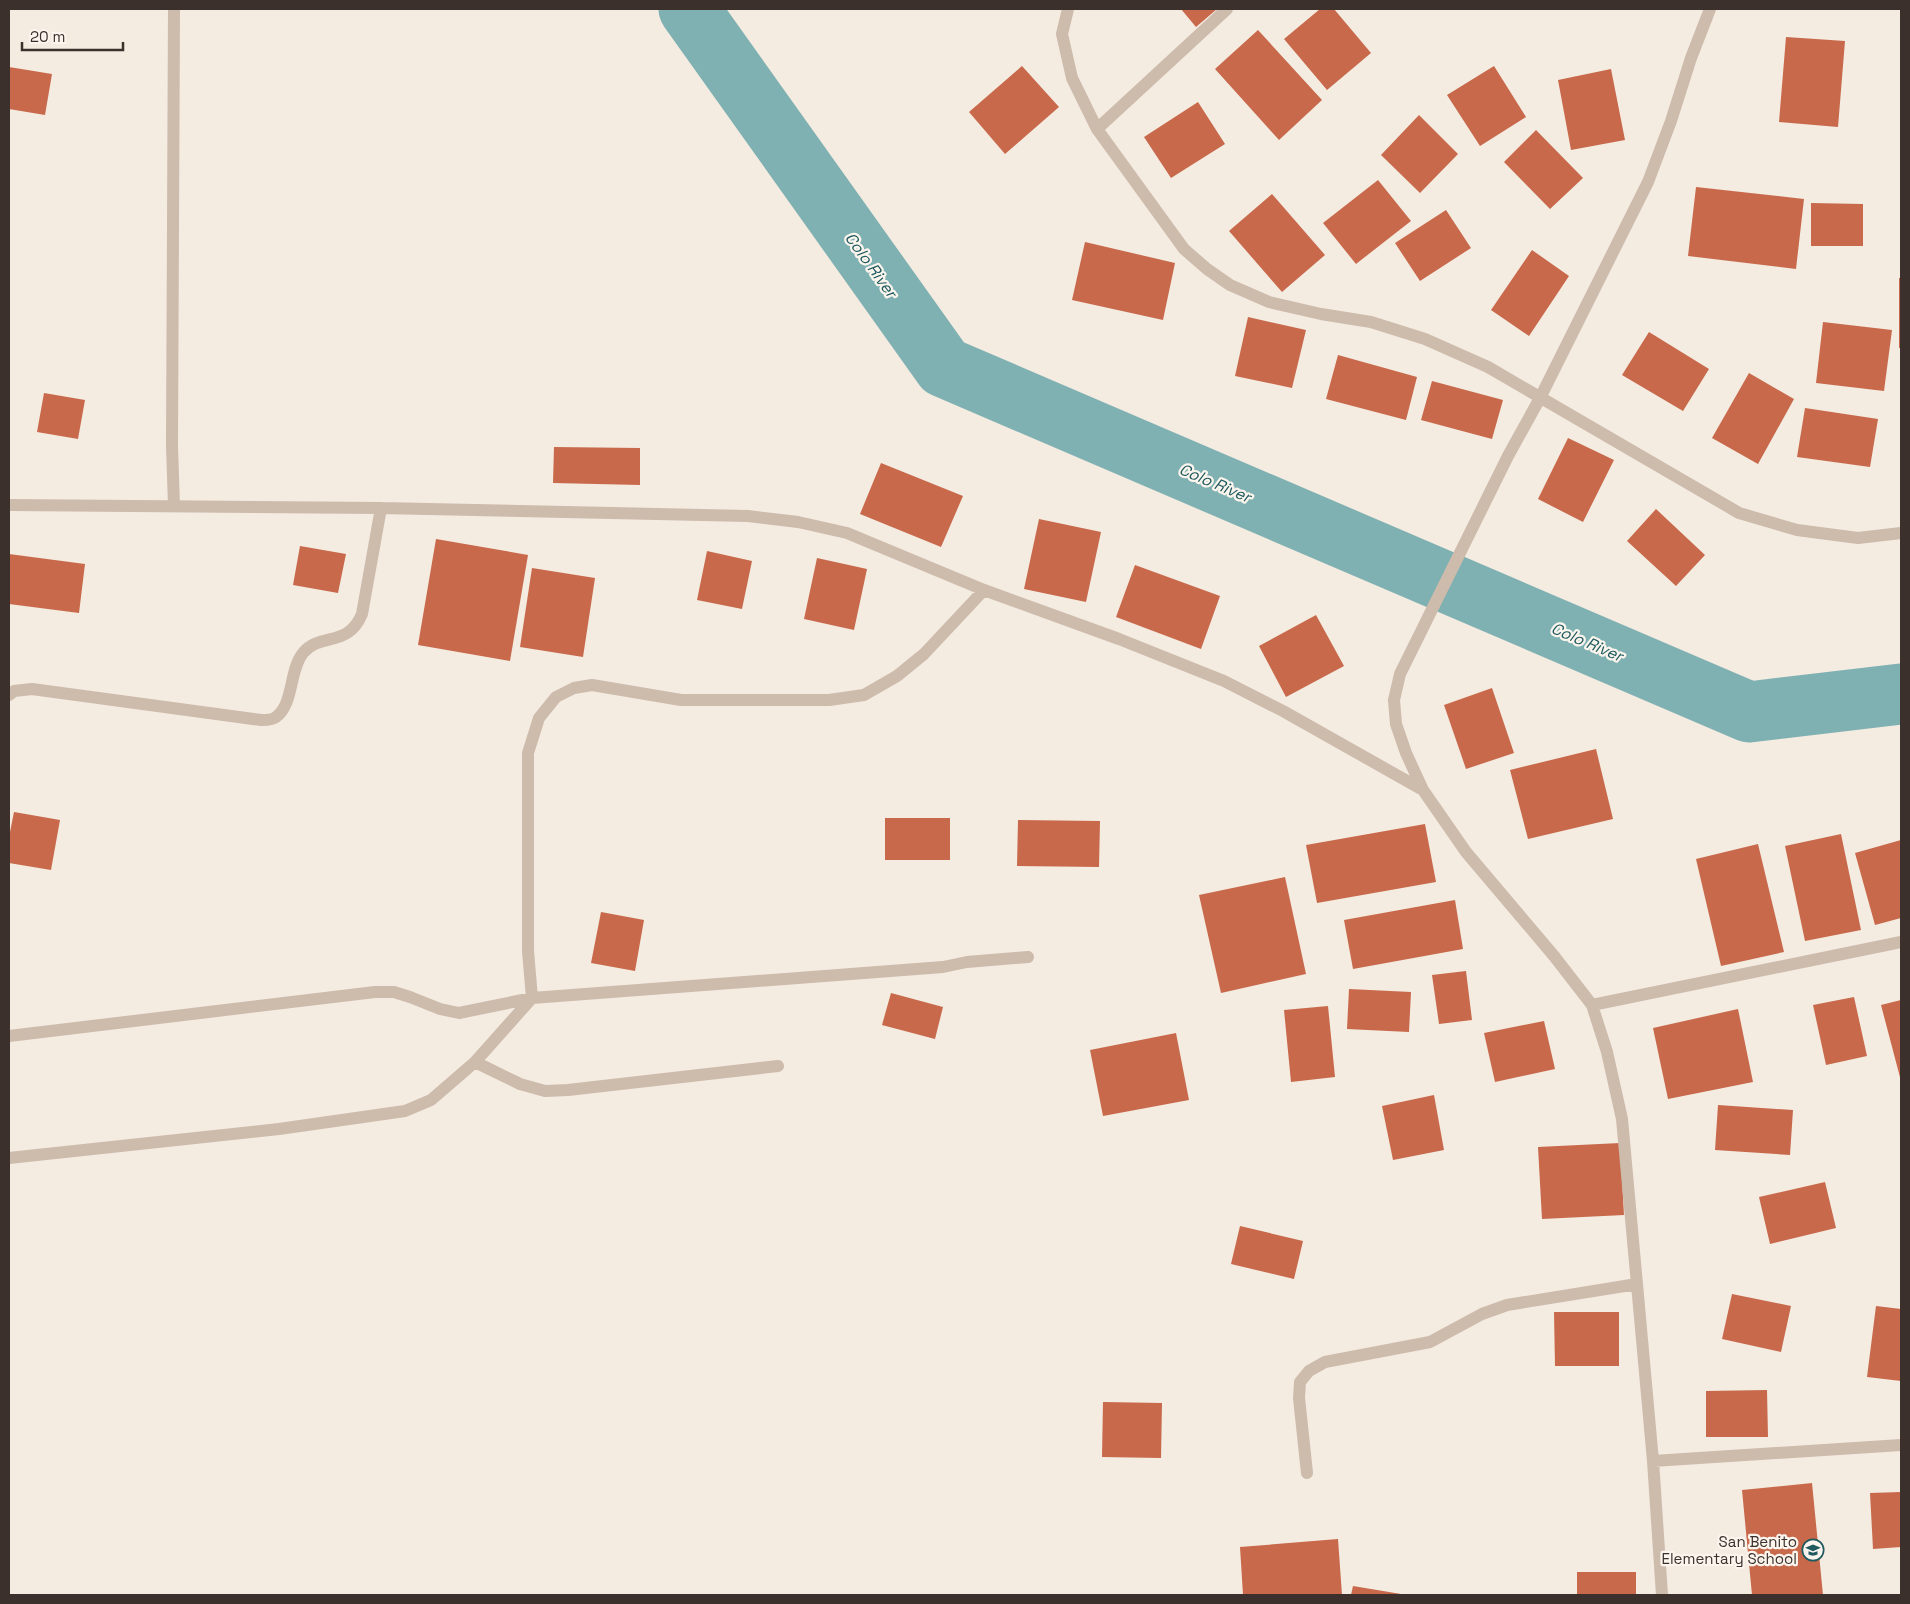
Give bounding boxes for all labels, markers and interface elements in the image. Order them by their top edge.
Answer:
scale bar [22,20,124,52]
text: 20 m [30,27,65,46]
water label: Colo River [840,228,903,303]
water label: Colo River [1176,459,1256,508]
water label: Colo River [1548,618,1628,667]
place label: San Benito Elementary School [1661,1532,1797,1568]
school or university icon: San Benito Elementary School [1801,1538,1825,1562]

